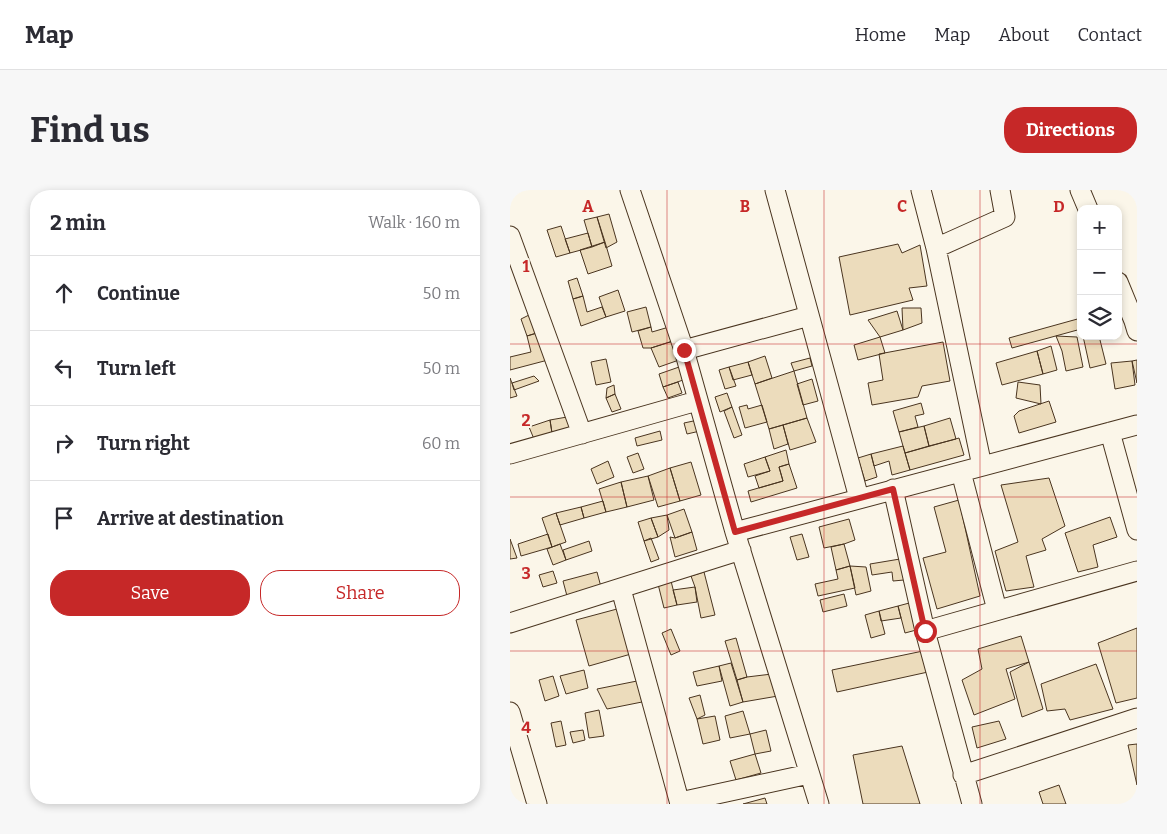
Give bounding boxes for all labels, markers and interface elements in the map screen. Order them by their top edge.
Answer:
text: Map [25,21,74,49]
text: Home [855,24,906,46]
text: Map [934,24,970,46]
text: About [998,24,1049,46]
text: Contact [1077,24,1142,46]
button: Directions [1004,107,1137,153]
text: Find us [30,109,150,151]
text: A [582,197,594,216]
text: B [740,197,750,216]
text: C [897,197,907,216]
text: D [1053,197,1065,216]
map controls [1077,205,1122,340]
button: + [1077,205,1122,250]
text: 2 min [50,210,106,236]
text: Walk · 160 m [368,213,460,232]
button: − [1077,250,1122,295]
text: 1 [523,257,530,276]
icon: ahead [50,279,78,307]
text: Continue [97,282,180,305]
text: 50 m [423,284,460,303]
button: layers [1077,295,1122,340]
route end [673,339,696,362]
icon: left [50,354,78,382]
text: Turn left [97,357,176,380]
text: 50 m [423,359,460,378]
text: 2 [521,411,531,430]
icon: right [50,429,78,457]
text: Turn right [97,432,190,455]
text: 60 m [422,434,460,453]
icon: arrive [50,504,78,532]
text: Arrive at destination [97,507,284,530]
text: 3 [521,564,531,583]
button: Save [50,570,250,616]
button: Share [260,570,460,616]
route start [914,620,937,643]
text: 4 [521,718,531,737]

